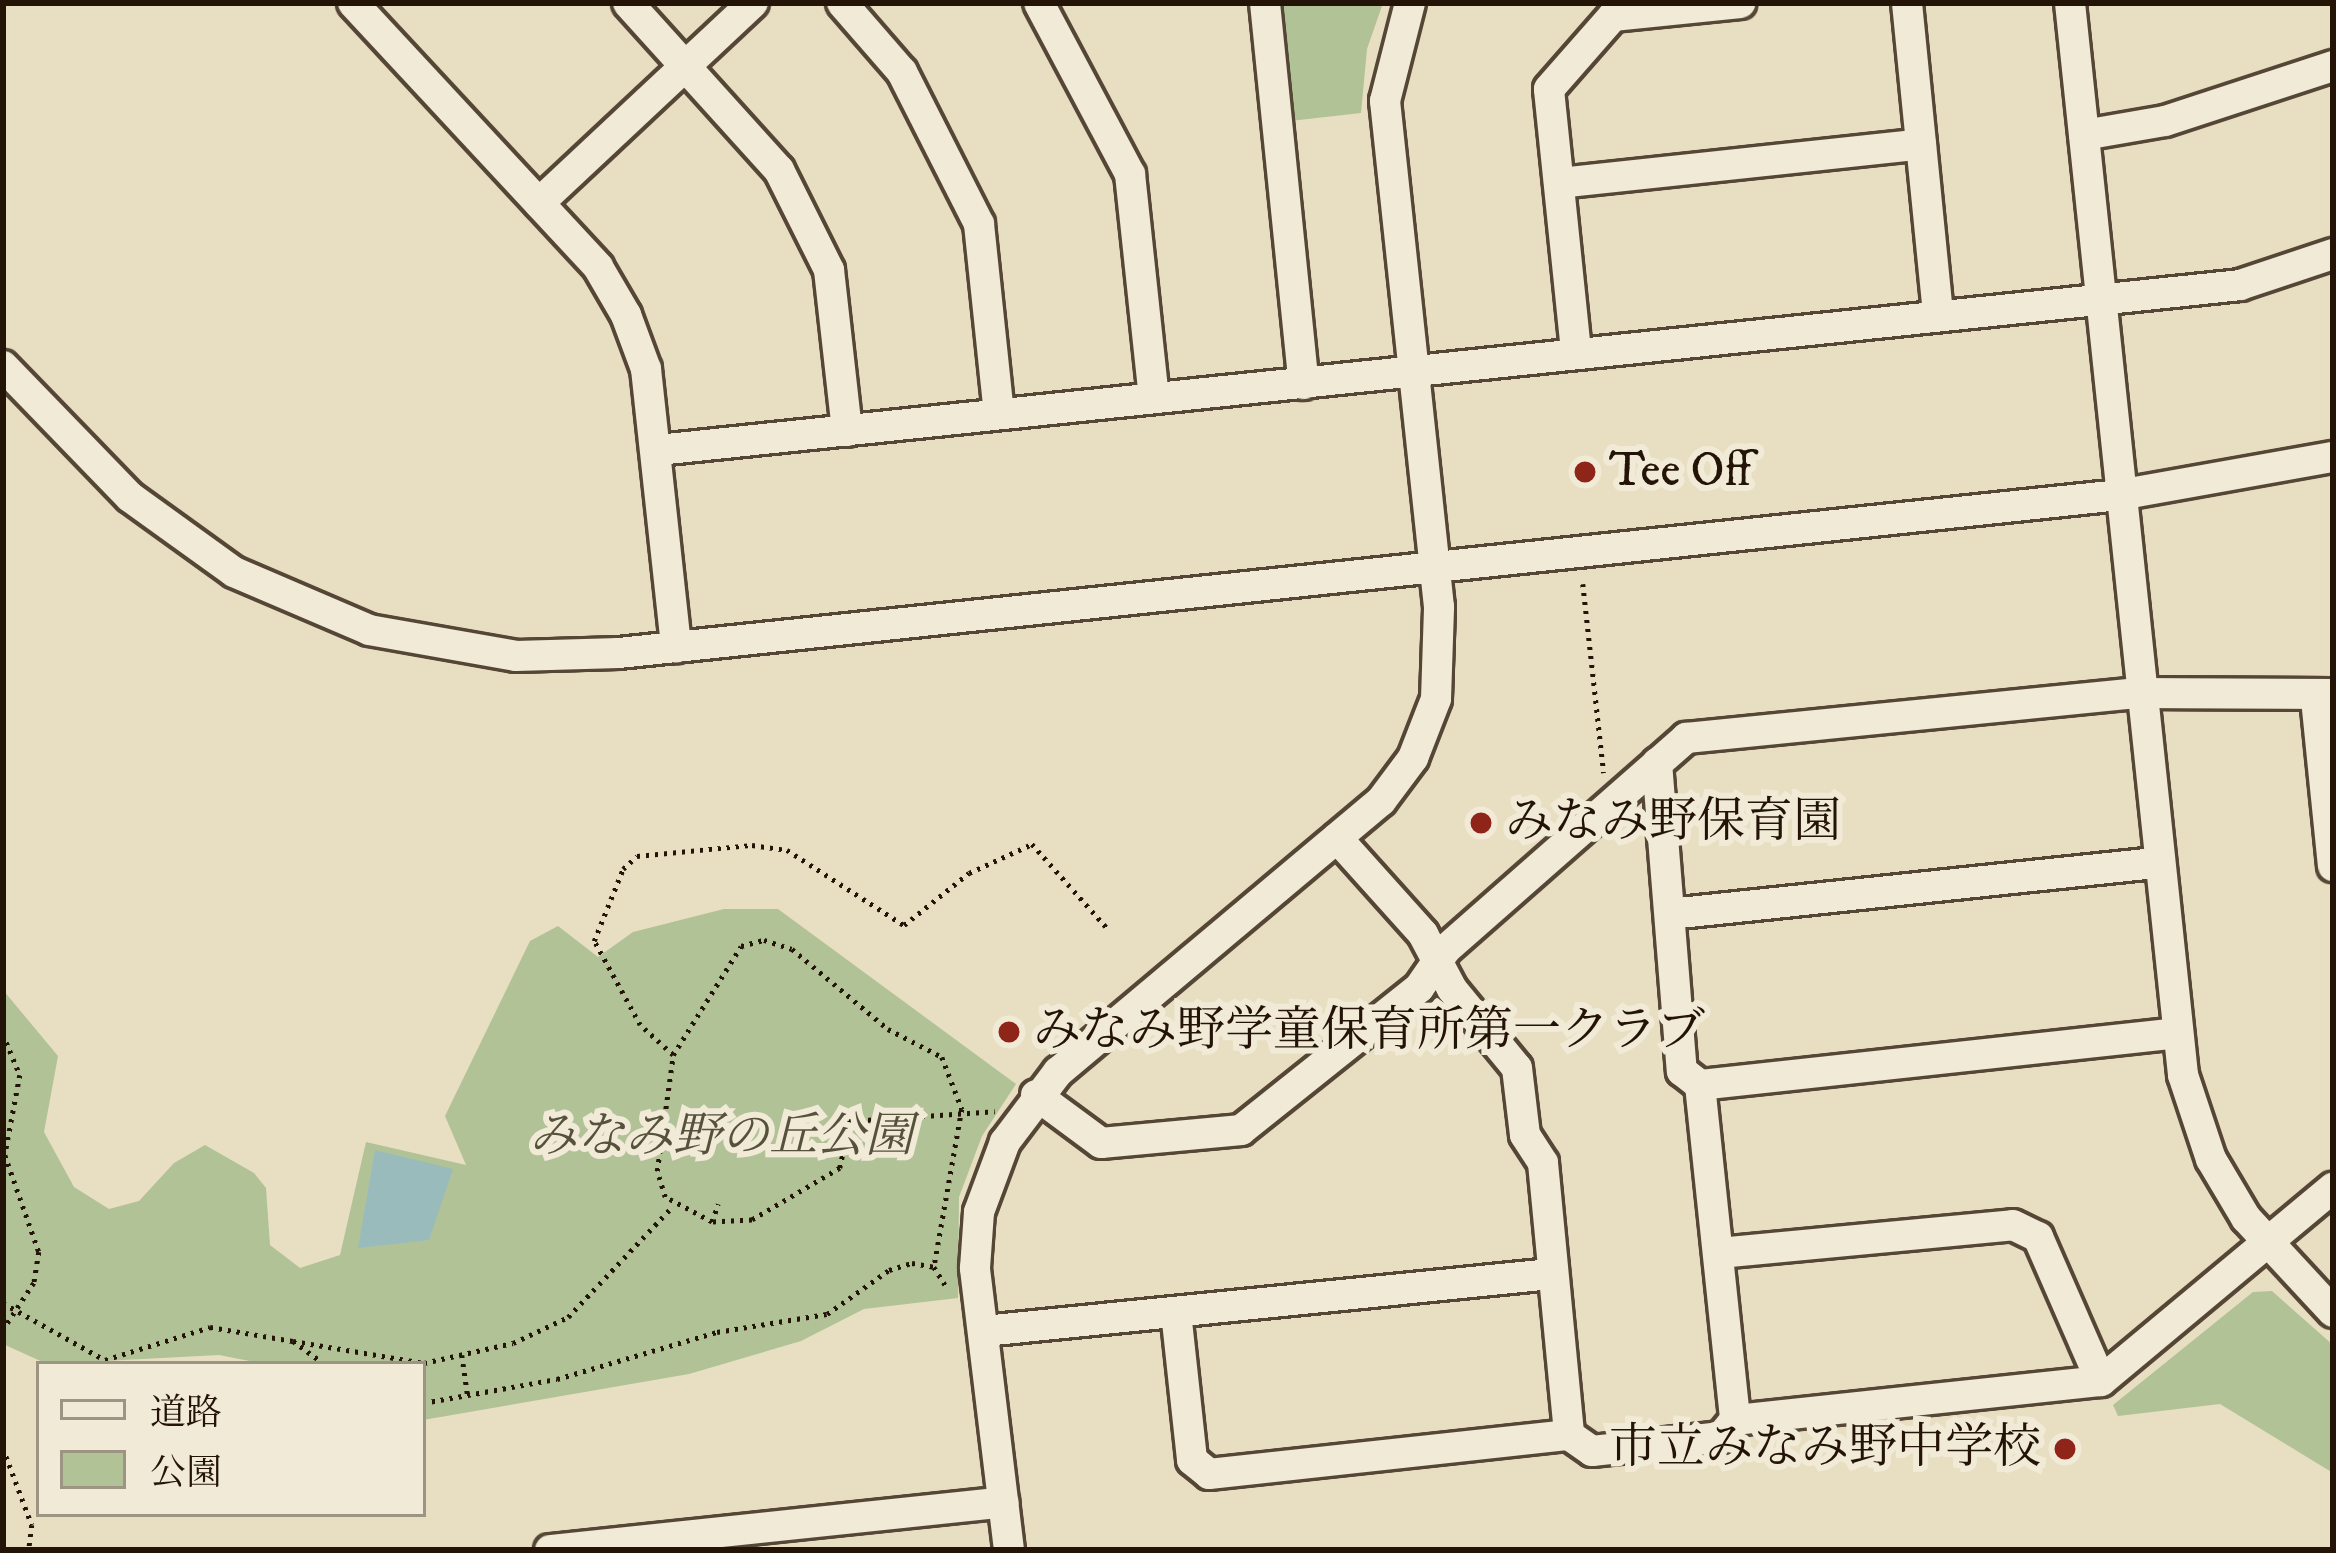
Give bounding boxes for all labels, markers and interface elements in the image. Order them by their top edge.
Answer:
place label: Tee Off [1609,443,1751,501]
marker: Tee Off [1572,459,1598,485]
place label: みなみ野保育園 [1505,794,1841,852]
marker: みなみ野保育園 [1468,810,1494,836]
place label: みなみ野学童保育所第一クラブ [1033,1003,1705,1061]
marker: みなみ野学童保育所第一クラブ [996,1019,1022,1045]
park label: みなみ野の丘公園 [529,1109,913,1167]
legend [36,1361,426,1517]
text: 道路 [150,1391,222,1436]
place label: 市立みなみ野中学校 [1609,1420,2041,1478]
marker: 市立みなみ野中学校 [2052,1436,2078,1462]
text: 公園 [150,1451,222,1496]

